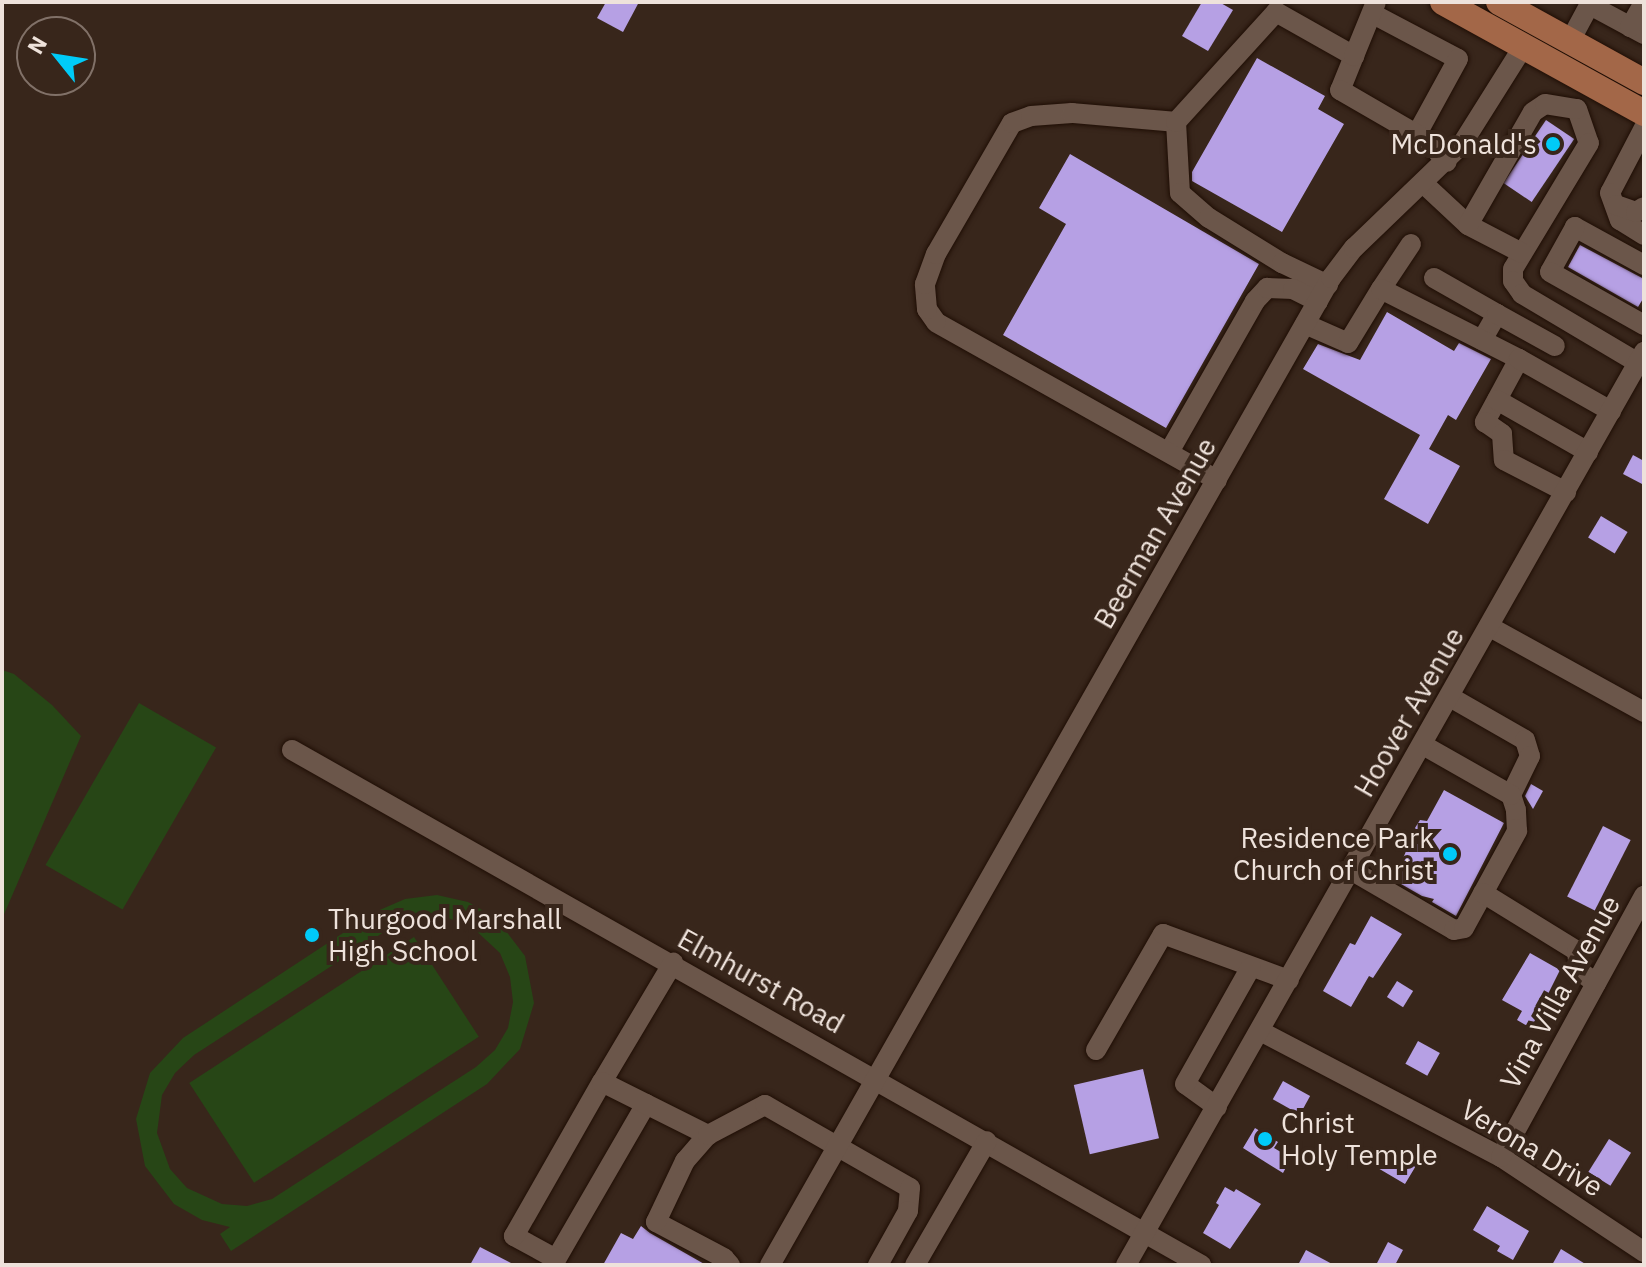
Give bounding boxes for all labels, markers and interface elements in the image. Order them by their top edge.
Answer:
north arrow [16,16,96,96]
text: N [20,31,53,59]
place label: McDonald's [1391,127,1537,161]
marker: McDonald's [1544,135,1562,153]
street label: Beerman Avenue [1087,432,1223,634]
street label: Hoover Avenue [1347,621,1471,803]
place label: Residence Park Church of Christ [1233,821,1434,887]
marker: Residence Park Church of Christ [1441,845,1459,863]
street label: Vina Villa Avenue [1493,890,1627,1094]
place label: Thurgood Marshall High School [328,902,562,968]
street label: Elmhurst Road [672,922,850,1040]
marker: Thurgood Marshall High School [303,926,321,944]
street label: Verona Drive [1455,1092,1609,1204]
place label: Christ Holy Temple [1281,1106,1438,1172]
marker: Christ Holy Temple [1256,1130,1274,1148]

